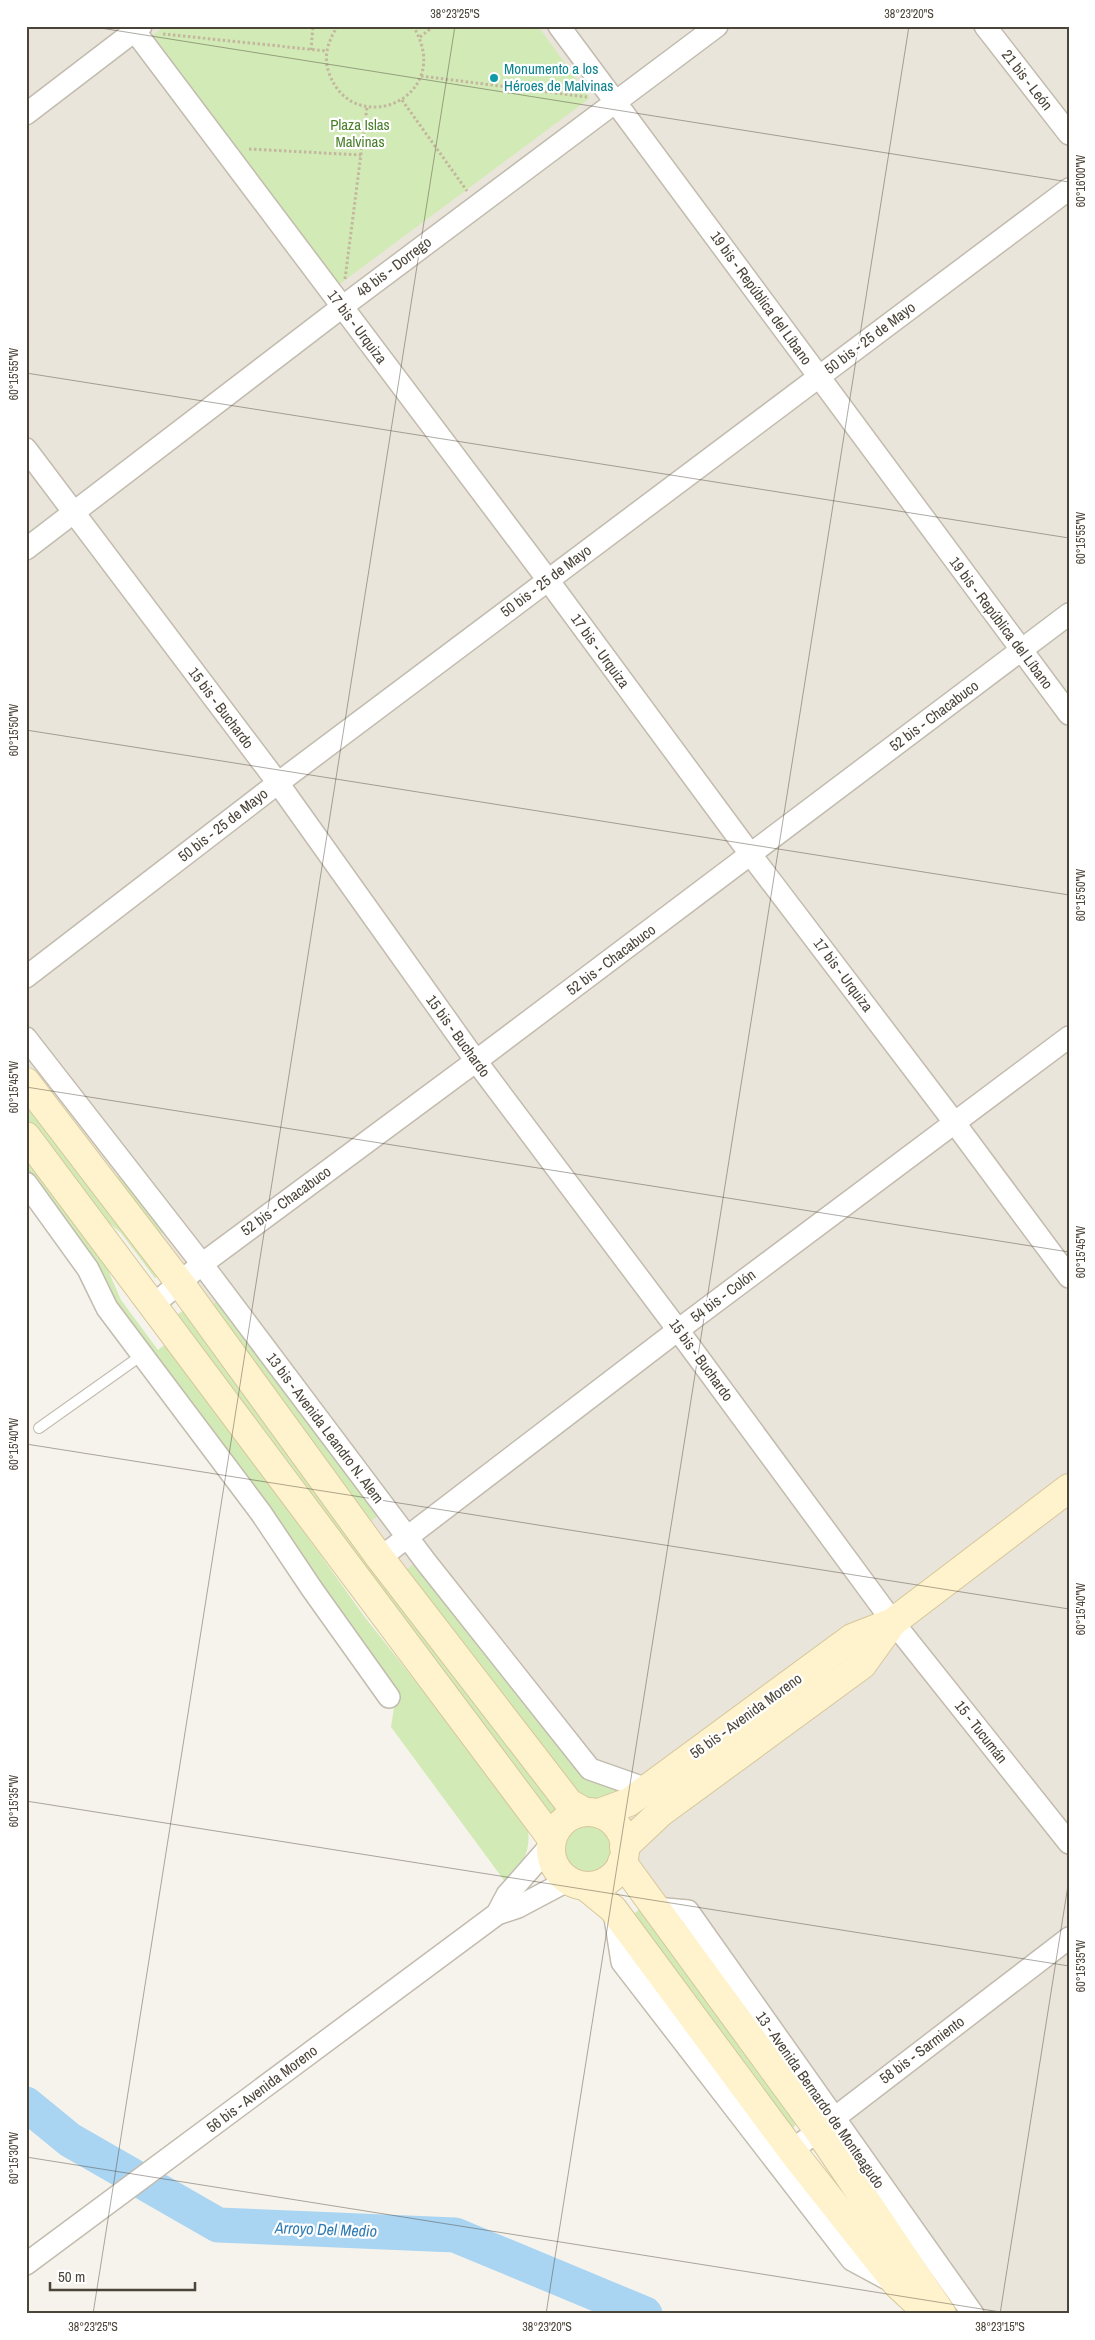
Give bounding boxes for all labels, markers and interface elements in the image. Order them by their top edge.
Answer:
text: 38°23'25"S [430,6,480,22]
text: 38°23'20"S [884,6,934,22]
street label: 21 bis - León [997,45,1058,114]
place label: Monumento a los Héroes de Malvinas [504,58,613,96]
marker: Monumento a los Héroes de Malvinas [488,72,500,84]
park label: Plaza Islas Malvinas [330,114,390,152]
text: 60°16'00"W [1073,154,1089,207]
street label: 19 bis - República del Líbano [706,227,817,369]
street label: 48 bis - Dorrego [352,231,436,302]
street label: 17 bis - Urquiza [323,285,392,368]
street label: 50 bis - 25 de Mayo [820,296,920,379]
text: 60°15'55"W [6,347,22,400]
text: 60°15'55"W [1073,511,1089,564]
street label: 50 bis - 25 de Mayo [496,539,596,622]
street label: 19 bis - República del Líbano [945,552,1058,693]
street label: 17 bis - Urquiza [566,609,635,692]
street label: 15 bis - Buchardo [184,663,259,753]
street label: 52 bis - Chacabuco [885,675,983,756]
text: 60°15'50"W [6,703,22,756]
street label: 50 bis - 25 de Mayo [173,783,272,866]
text: 60°15'50"W [1073,868,1089,921]
street label: 52 bis - Chacabuco [562,919,660,1000]
street label: 17 bis - Urquiza [809,933,878,1016]
street label: 15 bis - Buchardo [421,990,496,1081]
text: 60°15'45"W [6,1060,22,1113]
street label: 52 bis - Chacabuco [236,1161,335,1240]
text: 60°15'45"W [1073,1225,1089,1278]
street label: 54 bis - Colón [686,1264,760,1327]
street label: 15 bis - Buchardo [664,1314,739,1405]
street label: 13 bis - Avenida Leandro N. Alem [262,1348,389,1507]
text: 60°15'40"W [6,1417,22,1470]
text: 60°15'40"W [1073,1582,1089,1635]
street label: 56 bis - Avenida Moreno [685,1668,806,1763]
street label: 15 - Tucumán [950,1696,1013,1768]
text: 60°15'35"W [6,1774,22,1827]
text: 60°15'35"W [1073,1939,1089,1992]
street label: 13 - Avenida Bernardo de Monteagudo [751,2007,890,2193]
street label: 58 bis - Sarmiento [875,2011,969,2088]
street label: 56 bis - Avenida Moreno [202,2040,322,2137]
text: 60°15'30"W [6,2131,22,2184]
water label: Arroyo Del Medio [274,2216,377,2242]
scale bar [50,2260,195,2292]
text: 50 m [58,2266,85,2287]
text: 38°23'25"S [68,2319,118,2335]
text: 38°23'20"S [522,2319,572,2335]
text: 38°23'15"S [975,2319,1025,2335]

